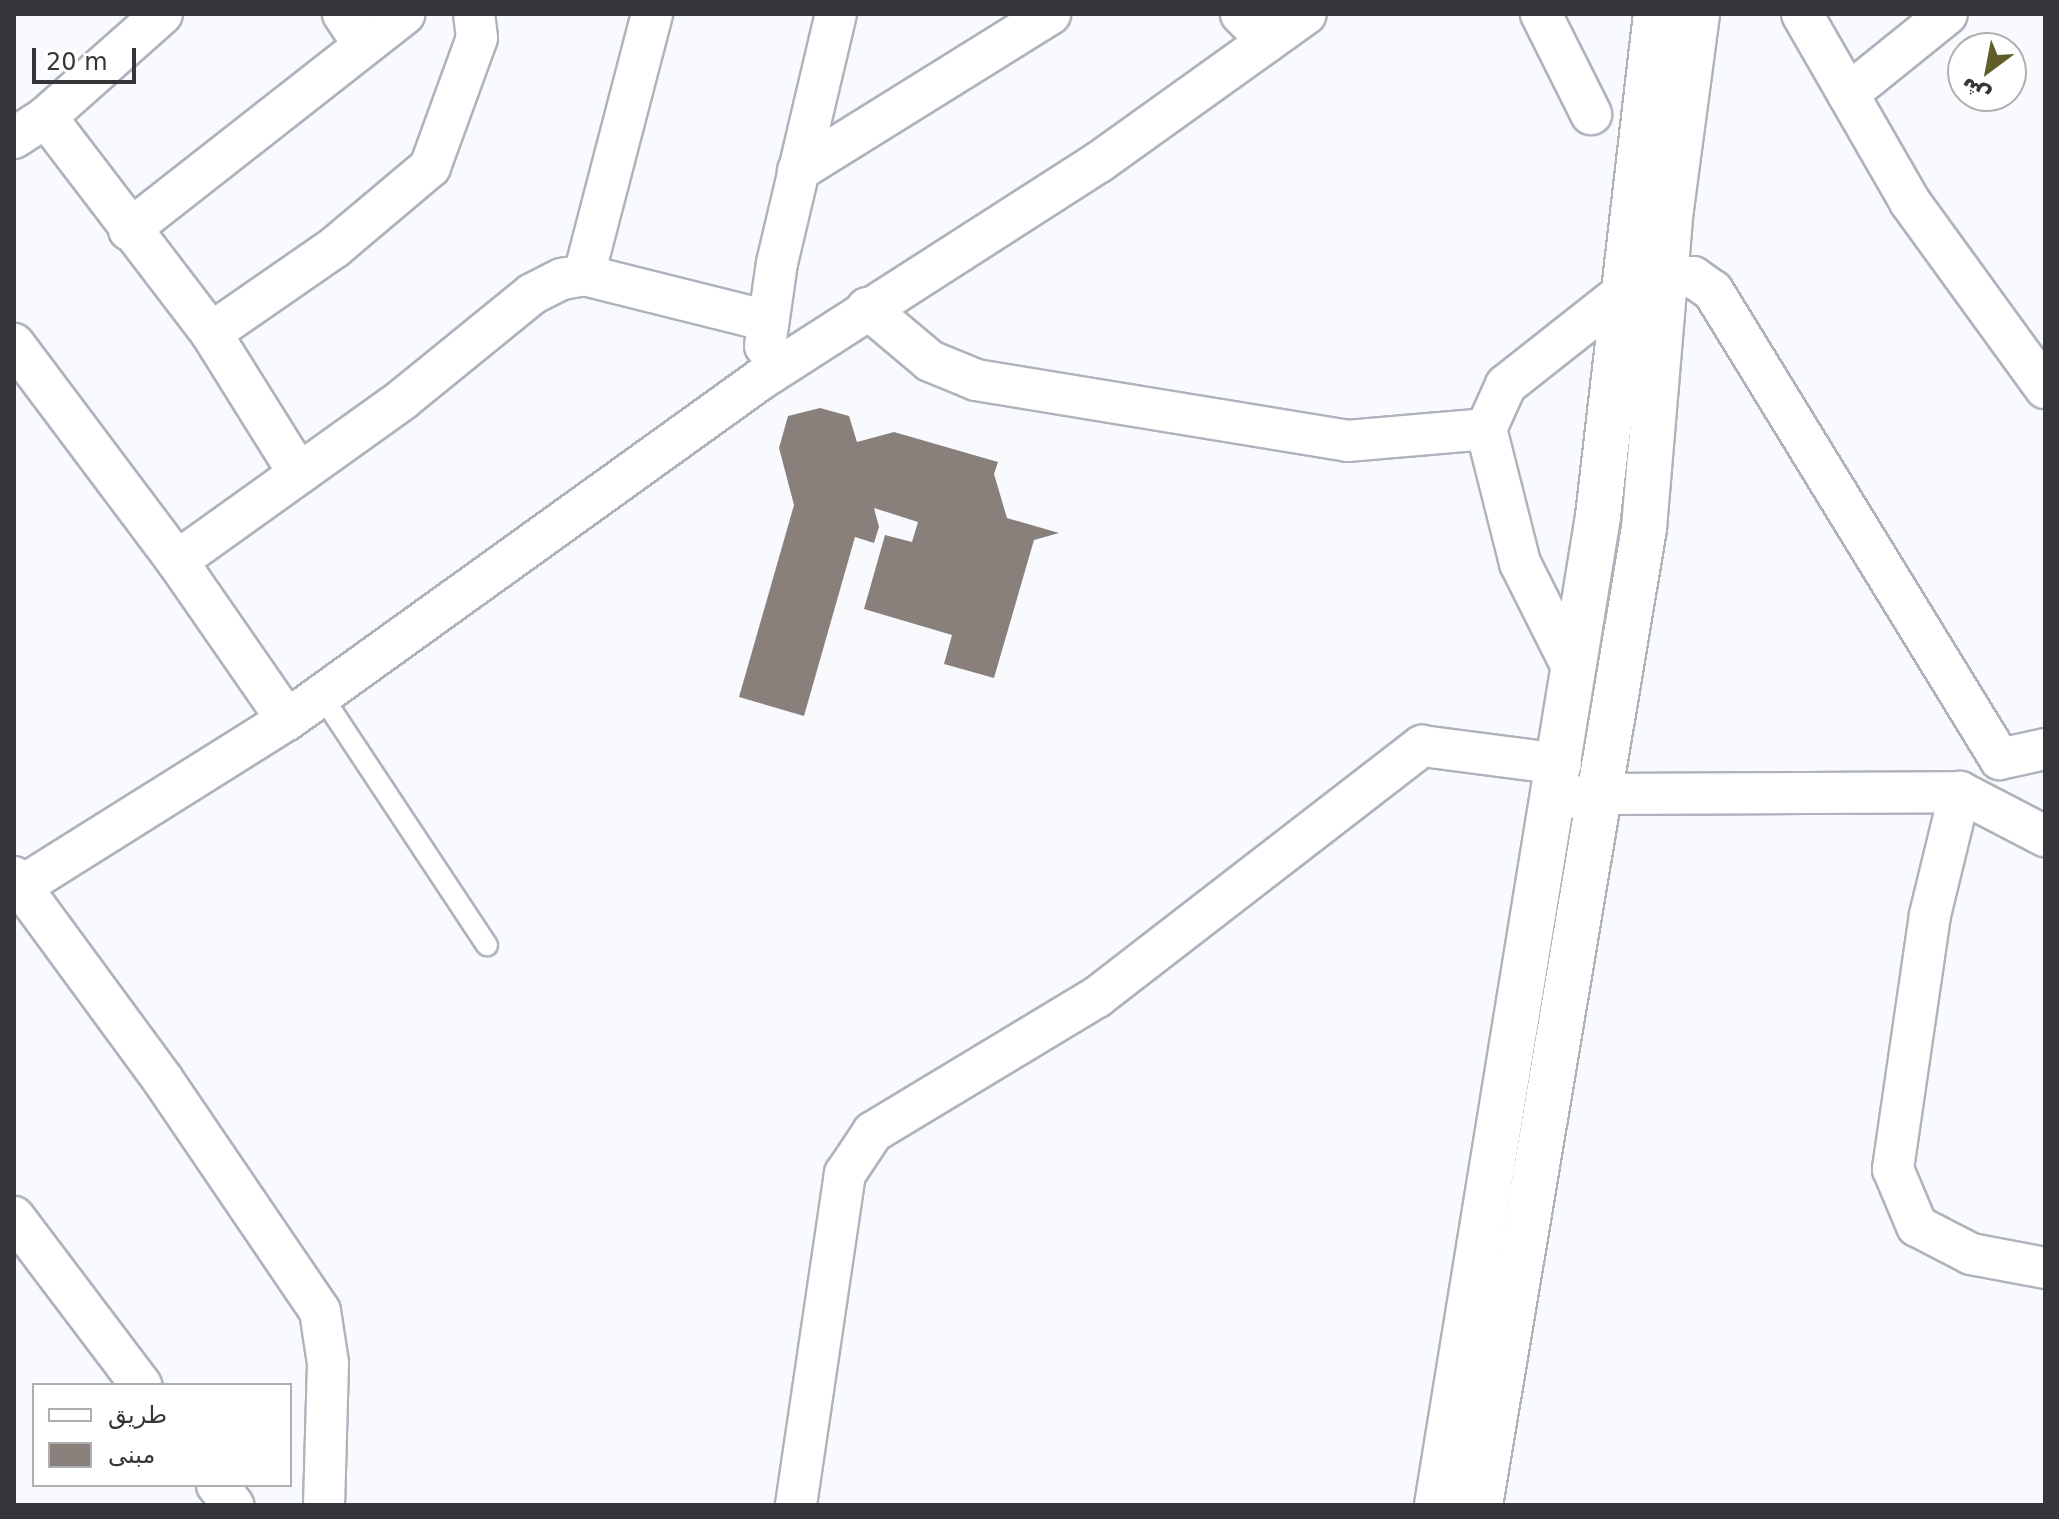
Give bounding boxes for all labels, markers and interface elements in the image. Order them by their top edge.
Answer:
scale bar [36,32,140,82]
north arrow [1947,32,2027,112]
text: 20 m [46,48,108,76]
text: ش [1956,72,1995,110]
legend [32,1383,292,1487]
text: طريق [108,1401,167,1429]
text: مبنى [108,1441,155,1469]

